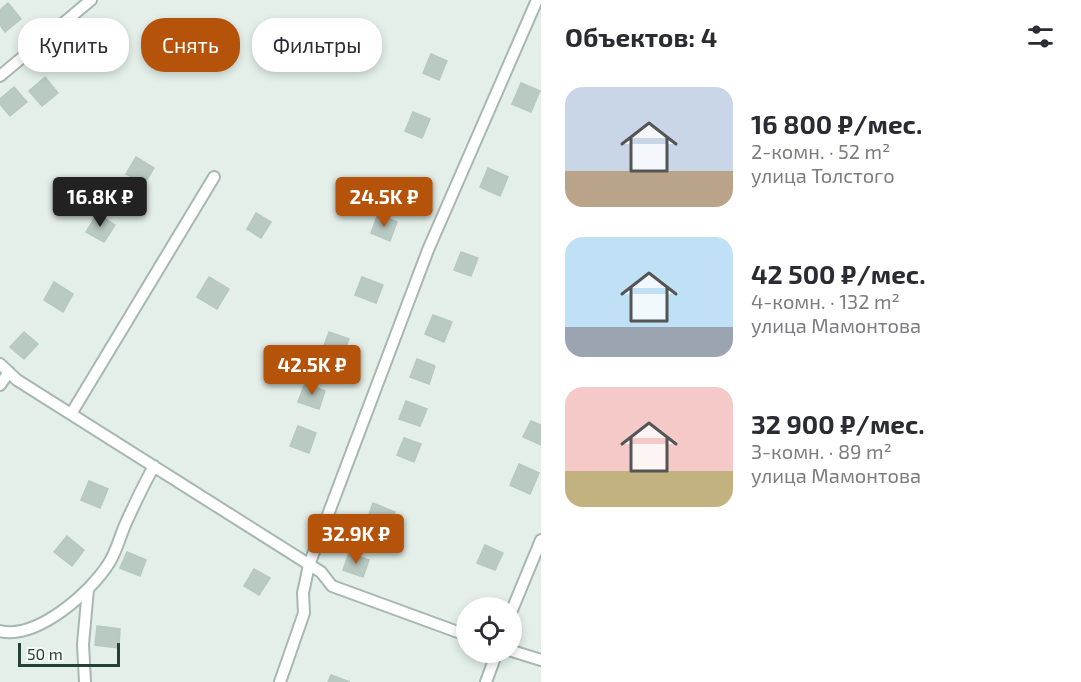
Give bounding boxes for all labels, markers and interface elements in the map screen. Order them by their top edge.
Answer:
chip: Купить [18,18,129,72]
chip: Снять [141,18,240,72]
chip: Фильтры [252,18,382,72]
icon: filters [1024,20,1057,53]
text: Объектов: 4 [565,21,717,52]
text: 16 800 ₽/мес. [751,108,922,139]
icon: home [613,111,685,183]
text: 2-комн. · 52 m² [751,139,890,163]
text: улица Толстого [751,163,895,187]
pin: 16.8K ₽ [45,177,155,228]
pin: 24.5K ₽ [329,177,439,228]
text: 16.8K ₽ [67,184,133,208]
text: 24.5K ₽ [350,184,418,208]
text: 42 500 ₽/мес. [751,258,925,289]
icon: home [613,261,685,333]
text: 4-комн. · 132 m² [751,289,900,313]
text: улица Мамонтова [751,313,921,337]
pin: 42.5K ₽ [257,345,367,396]
text: 42.5K ₽ [278,352,346,376]
text: 32 900 ₽/мес. [751,408,925,439]
icon: home [613,411,685,483]
text: 3-комн. · 89 m² [751,439,892,463]
text: улица Мамонтова [751,463,921,487]
pin: 32.9K ₽ [301,514,411,565]
text: 32.9K ₽ [322,521,390,545]
map controls [456,597,522,663]
button: locate [456,597,522,663]
scale bar [18,640,120,668]
text: 50 m [27,644,63,663]

